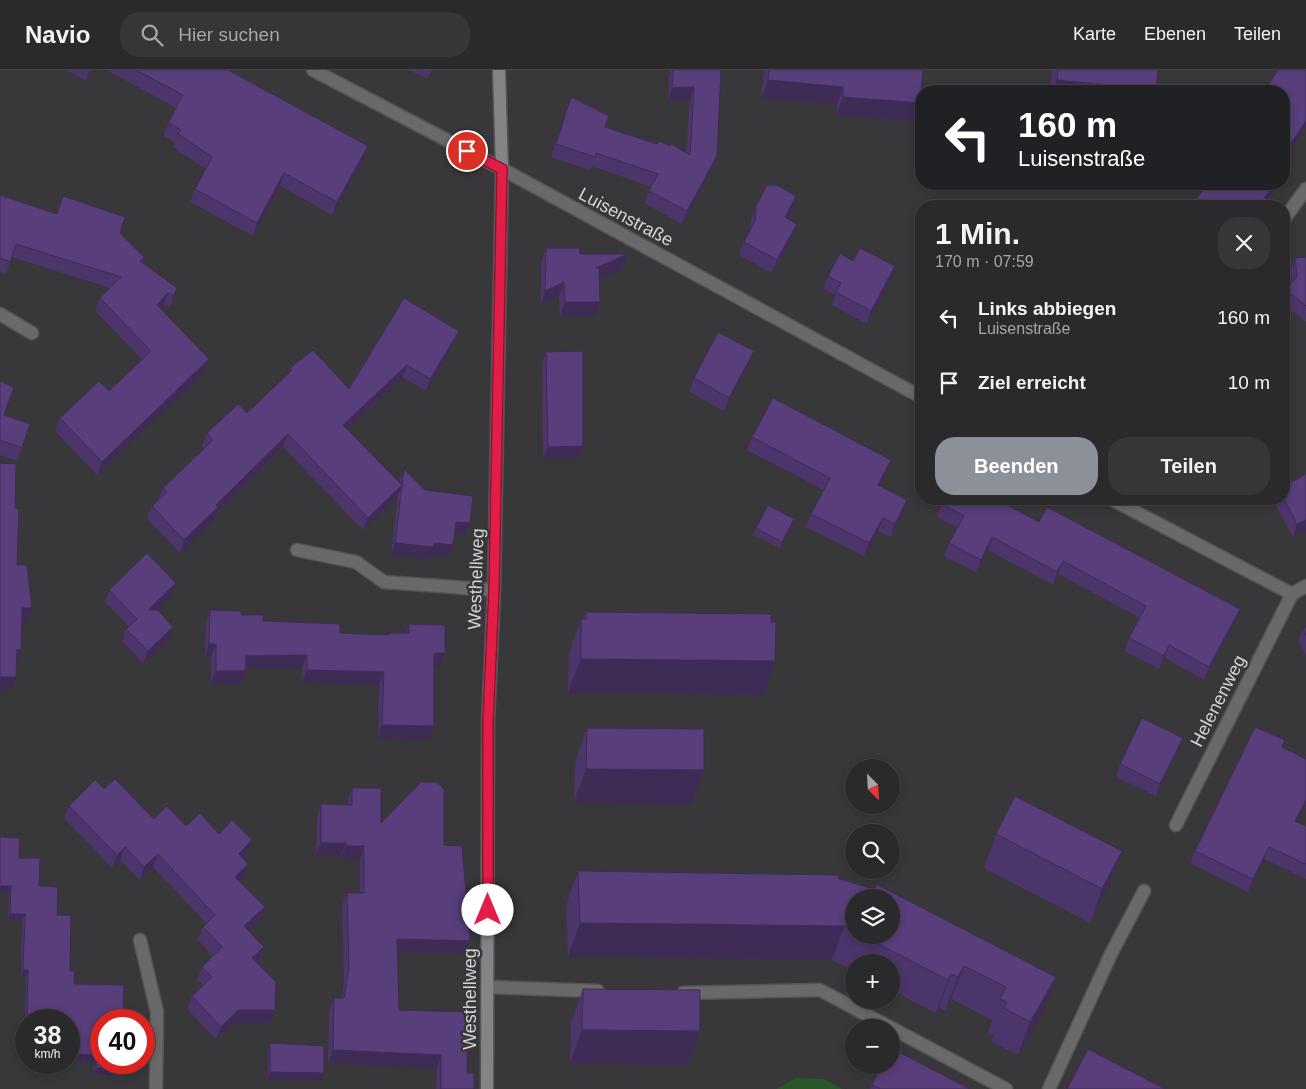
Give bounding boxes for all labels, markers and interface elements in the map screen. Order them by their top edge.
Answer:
search box [120,12,470,57]
text: Navio [25,21,90,48]
icon: search [138,21,166,49]
text: Hier suchen [178,24,280,45]
text: Karte [1073,24,1116,44]
text: Ebenen [1144,24,1206,44]
text: Teilen [1234,24,1281,44]
icon: left [935,105,1000,170]
text: 160 m [1018,105,1117,144]
pin [446,130,488,172]
icon: arrive [453,137,481,165]
text: Luisenstraße [1018,146,1145,171]
street label: Luisenstraße [575,184,677,250]
text: 1 Min. [935,217,1020,250]
button: close [1218,217,1270,269]
text: 170 m · 07:59 [935,253,1034,270]
text: Links abbiegen [978,298,1116,319]
icon: left [935,304,963,332]
text: 160 m [1217,307,1270,328]
text: Luisenstraße [978,320,1071,337]
icon: arrive [935,369,963,397]
text: Ziel erreicht [978,372,1086,393]
text: 10 m [1228,372,1270,393]
button: Beenden [935,437,1098,495]
button: Teilen [1108,437,1270,495]
street label: Westhellweg [464,528,488,630]
street label: Helenenweg [1186,652,1250,750]
north arrow [845,759,900,814]
map controls [845,759,900,1074]
button: search [845,824,900,879]
position arrow [461,883,513,935]
button: layers [845,889,900,944]
street label: Westhellweg [460,948,480,1050]
button: + [845,954,900,1009]
speed limit sign: 40 [90,1009,155,1074]
button: − [845,1019,900,1074]
text: 38 [34,1021,61,1049]
text: km/h [34,1047,61,1061]

